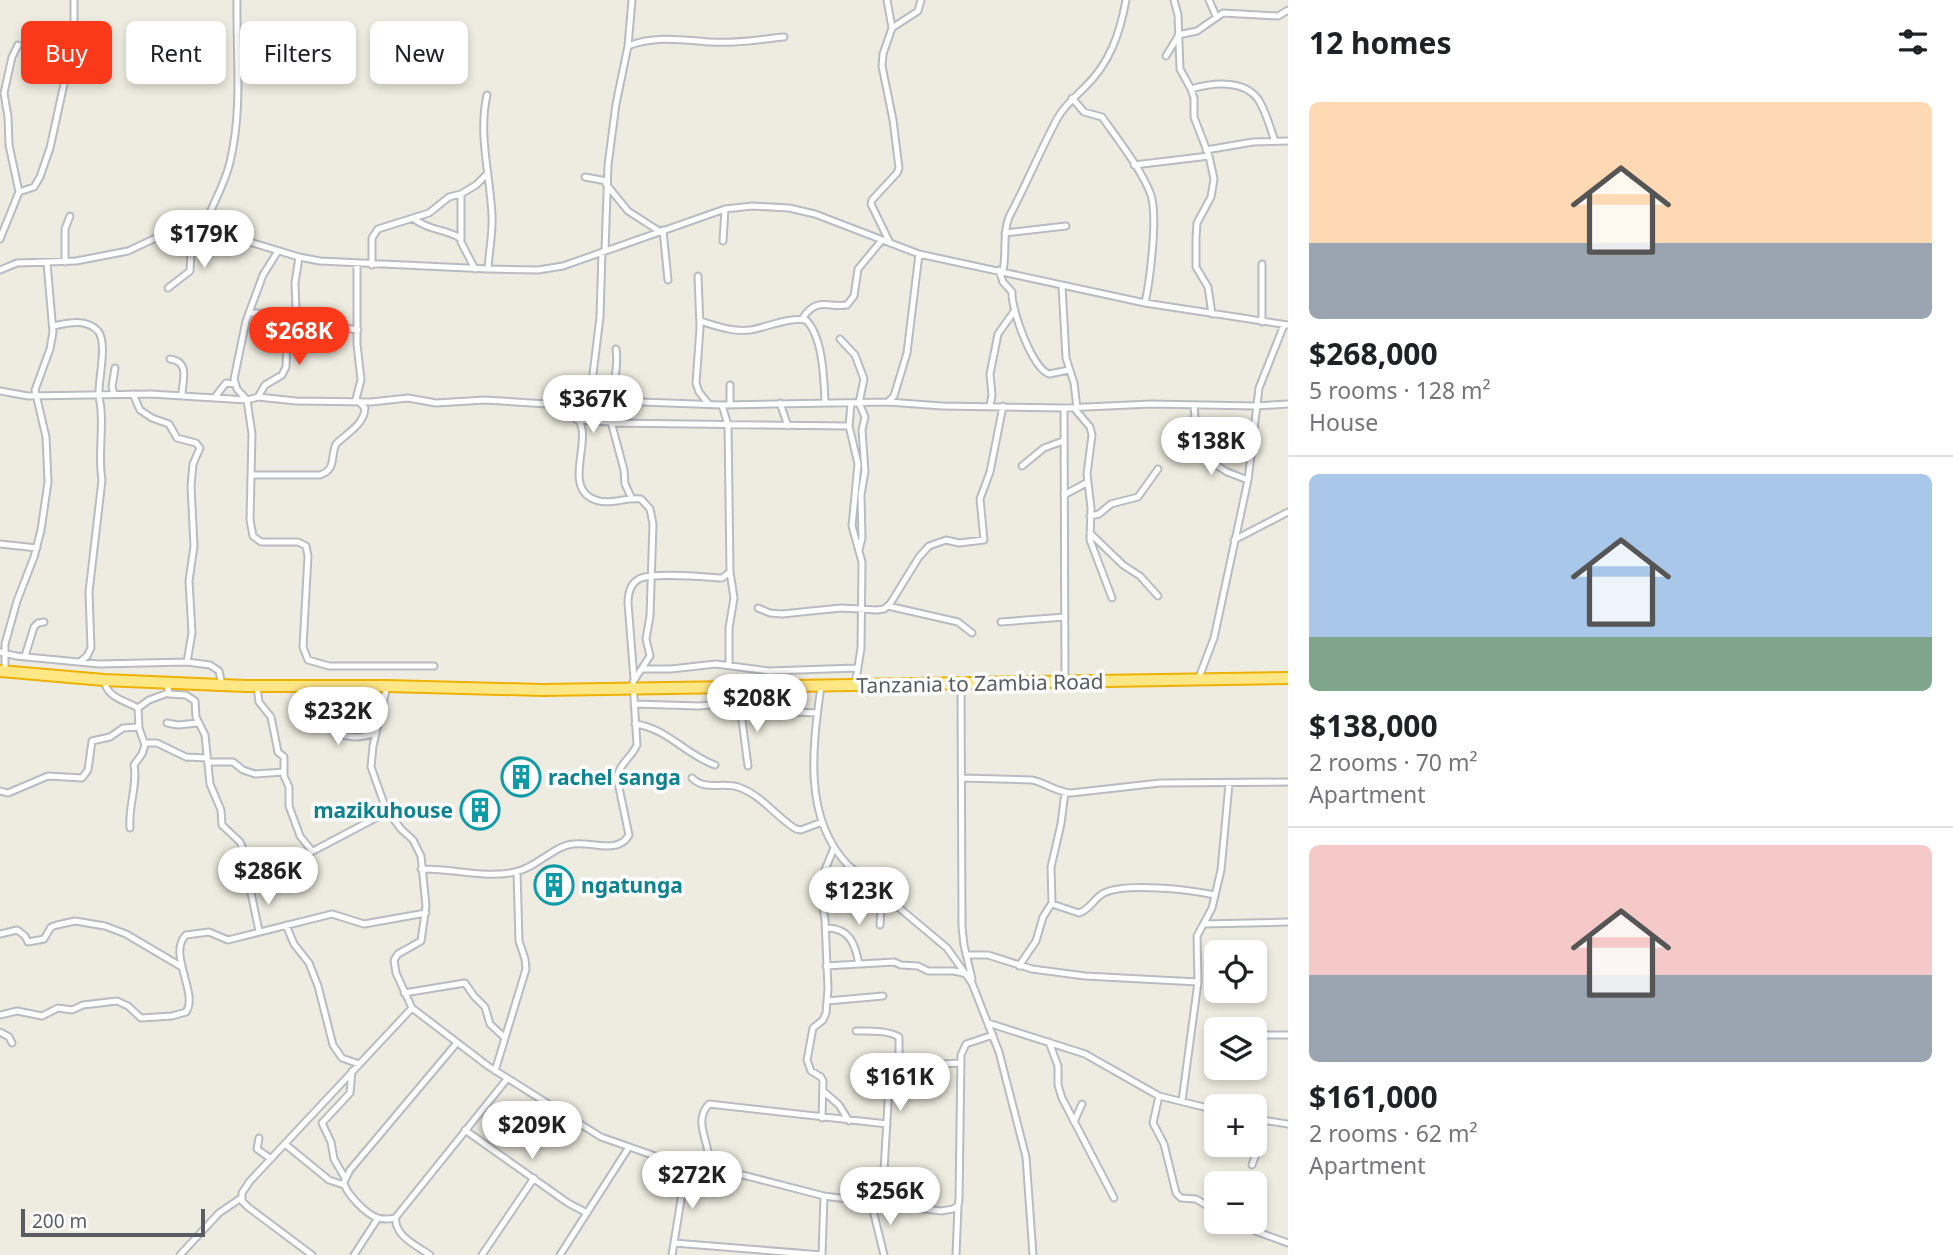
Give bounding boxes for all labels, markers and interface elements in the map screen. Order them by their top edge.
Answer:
chip: Buy [21,21,112,84]
chip: Rent [126,21,226,84]
chip: Filters [240,21,356,84]
chip: New [370,21,468,84]
text: 12 homes [1309,22,1452,63]
icon: filters [1894,23,1932,61]
icon: home [1558,147,1684,273]
pin: $179K [155,210,253,270]
text: $179K [170,217,238,249]
pin: $268K [250,308,348,367]
text: $268K [265,314,333,346]
text: $268,000 [1309,333,1438,374]
text: 5 rooms · 128 m² [1309,374,1491,406]
pin: $367K [544,376,642,435]
text: $367K [559,382,627,414]
text: House [1309,406,1378,438]
pin: $138K [1162,418,1260,477]
text: $138K [1177,424,1245,456]
icon: home [1558,519,1684,645]
street label: Tanzania to Zambia Road [856,667,1104,699]
pin: $208K [708,674,806,734]
text: $208K [723,681,791,713]
pin: $232K [289,688,387,747]
text: $232K [304,694,372,726]
text: $138,000 [1309,705,1438,746]
text: 2 rooms · 70 m² [1309,746,1478,778]
building icon: rachel sanga [500,756,542,798]
place label: rachel sanga [548,763,681,791]
text: Apartment [1309,778,1426,810]
building icon: mazikuhouse [459,789,501,831]
place label: mazikuhouse [313,796,453,824]
pin: $286K [219,848,317,907]
text: $286K [234,854,302,886]
building icon: ngatunga [533,864,575,906]
pin: $123K [810,867,908,927]
place label: ngatunga [581,871,683,899]
text: $123K [825,874,893,906]
icon: home [1558,890,1684,1016]
map controls [1204,940,1267,1234]
button: locate [1204,940,1267,1003]
button: layers [1204,1017,1267,1080]
pin: $161K [851,1054,949,1113]
text: $161K [866,1060,934,1092]
text: $161,000 [1309,1076,1438,1117]
button: + [1204,1094,1267,1157]
pin: $209K [483,1102,581,1161]
text: $209K [498,1108,566,1140]
text: 2 rooms · 62 m² [1309,1117,1478,1149]
text: Apartment [1309,1149,1426,1181]
pin: $272K [643,1152,741,1211]
text: $272K [658,1158,726,1190]
pin: $256K [841,1168,939,1227]
button: − [1204,1171,1267,1234]
text: $256K [856,1174,924,1206]
scale bar [21,1206,205,1238]
text: 200 m [32,1208,87,1234]

